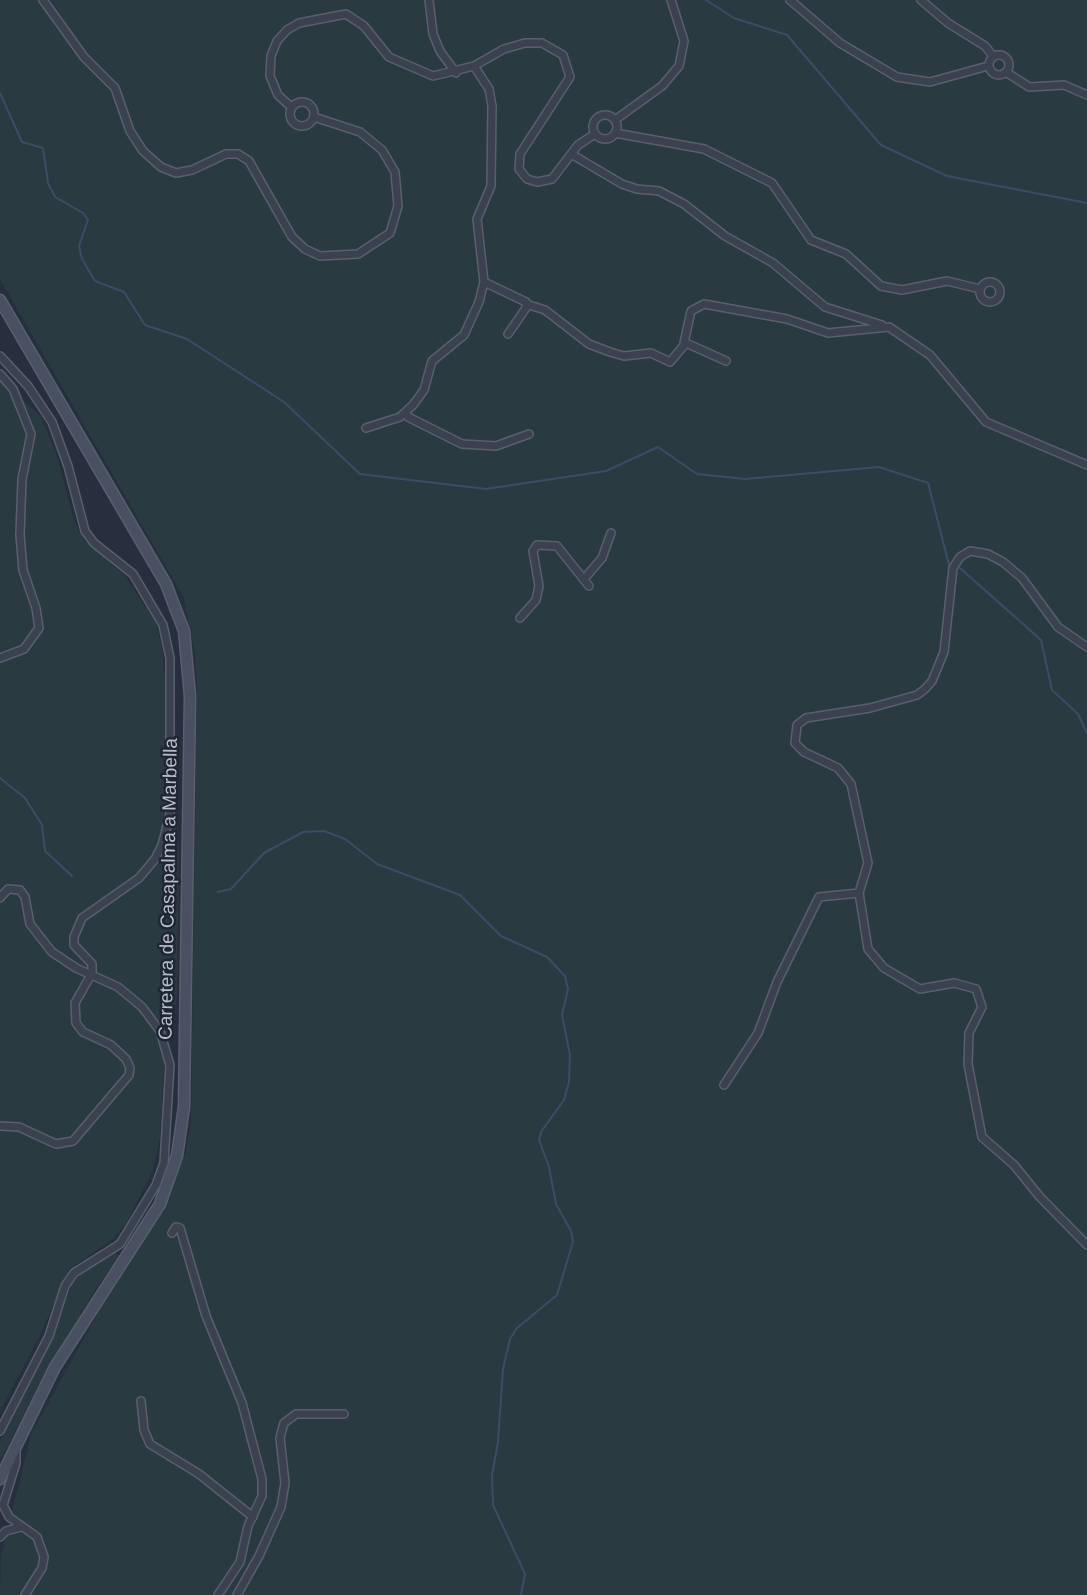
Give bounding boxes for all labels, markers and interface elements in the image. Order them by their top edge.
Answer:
street label: Carretera de Casapalma a Marbella [155,738,183,1040]

